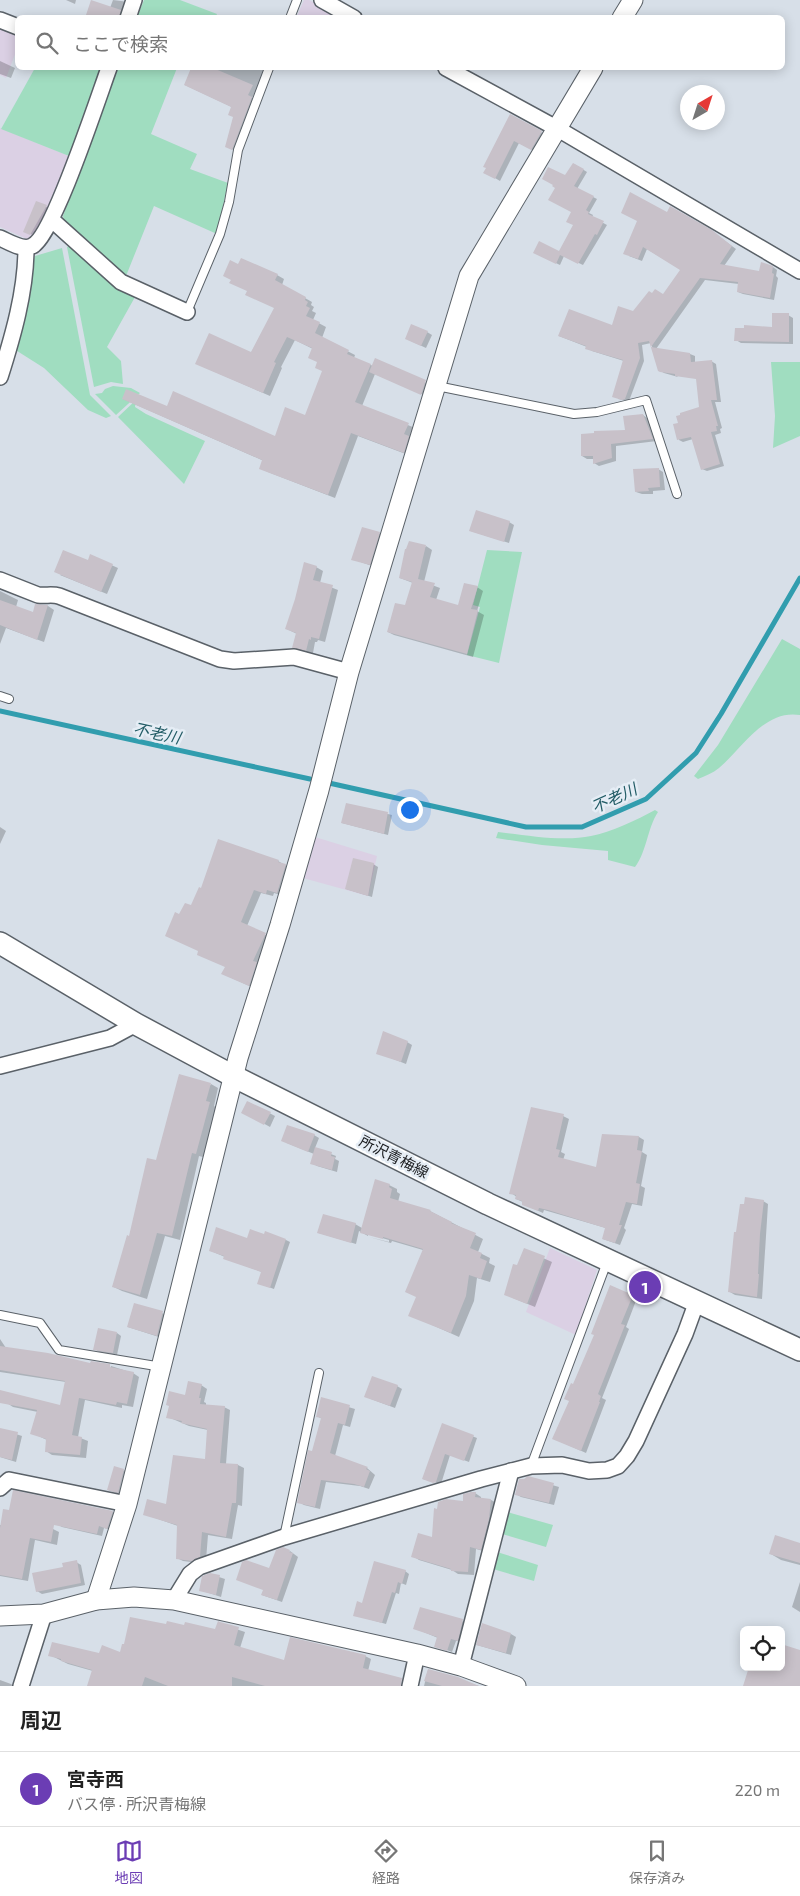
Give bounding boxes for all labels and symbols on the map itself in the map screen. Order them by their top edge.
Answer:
north arrow [680,85,725,130]
water label: 不老川 [132,718,185,747]
water label: 不老川 [588,778,641,816]
your location [397,797,423,823]
street label: 所沢青梅線 [357,1131,432,1181]
pin: 1 [629,1268,661,1306]

